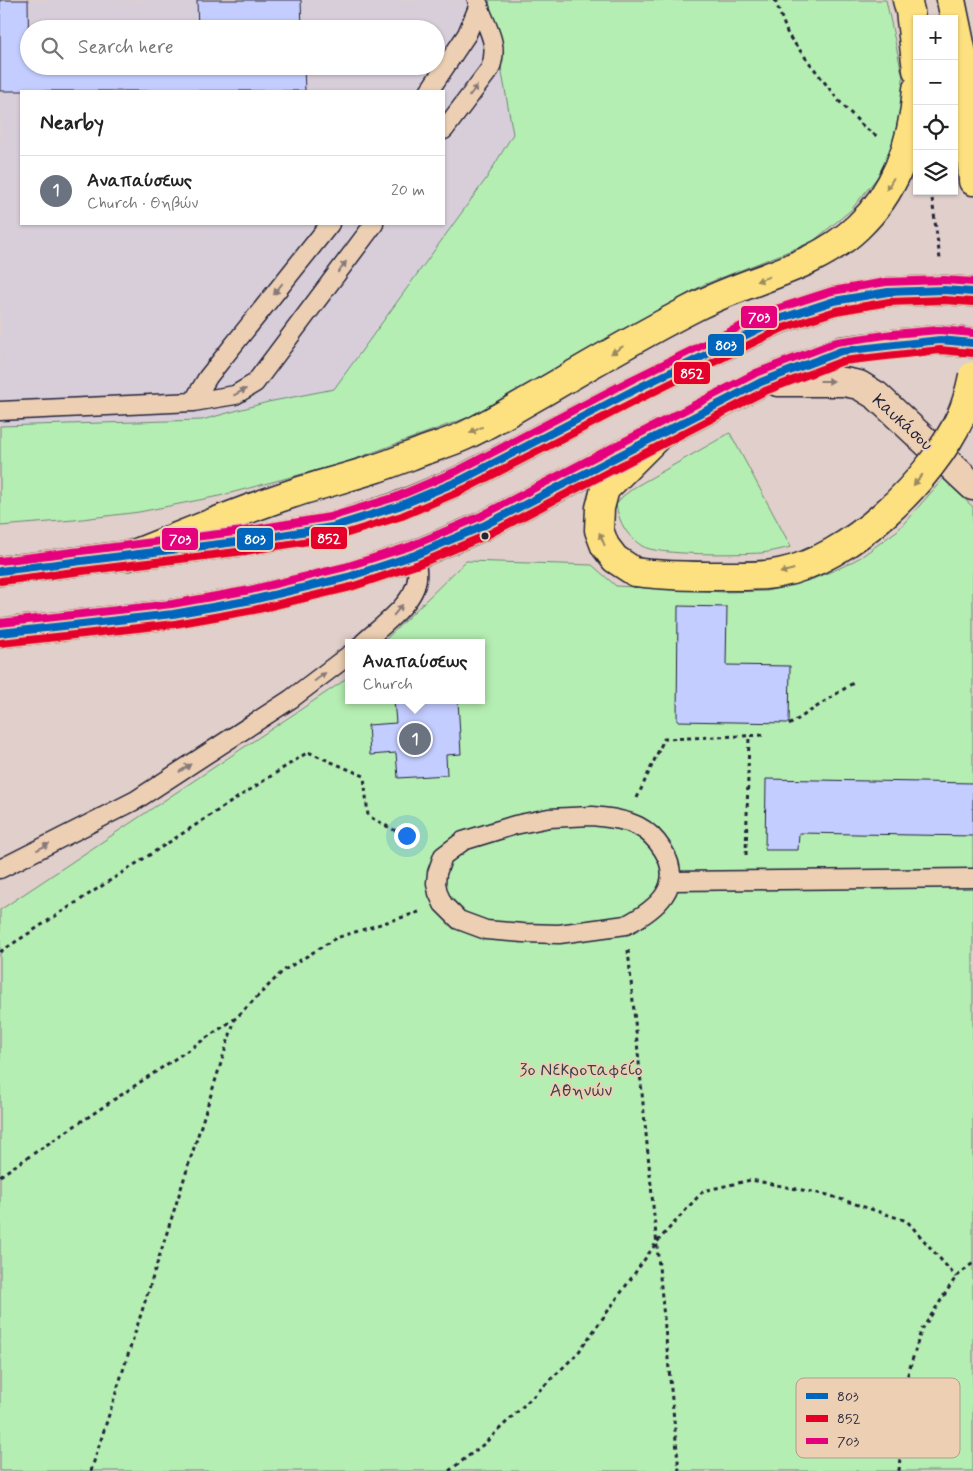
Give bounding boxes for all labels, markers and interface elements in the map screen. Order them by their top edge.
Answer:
map controls [913,15,958,195]
button: + [913,15,958,60]
search box [20,20,445,75]
icon: search [38,34,66,62]
text: Search here [78,35,174,60]
button: − [913,60,958,105]
one-way arrow [468,85,479,98]
button: locate [913,105,958,150]
text: Nearby [40,109,104,137]
button: layers [913,150,958,195]
text: Αναπαύσεως [87,168,192,193]
one-way arrow [886,178,895,191]
text: 1 [52,180,60,201]
text: 20 m [391,180,425,201]
text: Church · Θηβών [87,193,198,214]
one-way arrow [336,261,347,274]
one-way arrow [755,275,770,283]
one-way arrow [272,283,283,296]
line badge: 703 [740,305,778,329]
text: 703 [748,309,770,327]
line badge: 803 [707,333,745,357]
text: 803 [715,337,737,355]
one-way arrow [611,345,624,354]
line badge: 852 [673,361,711,385]
text: 852 [680,365,705,383]
one-way arrow [820,378,836,386]
one-way arrow [233,387,246,396]
street label: Καυκάσου [867,389,938,457]
one-way arrow [469,426,483,434]
one-way arrow [912,473,924,485]
line badge: 852 [310,526,348,550]
line badge: 703 [161,527,199,551]
line badge: 803 [236,527,274,551]
text: 852 [317,530,342,548]
text: 703 [169,531,191,549]
text: 803 [244,531,266,549]
unlabelled marker [480,531,490,541]
one-way arrow [598,532,606,546]
one-way arrow [779,568,794,576]
one-way arrow [393,604,404,617]
popup [345,639,485,704]
text: Αναπαύσεως [362,649,468,674]
one-way arrow [313,672,326,683]
text: Church [362,674,413,695]
pin: 1 [399,720,431,758]
one-way arrow [178,763,192,773]
your location [394,823,420,849]
one-way arrow [36,843,51,851]
park label: 3ο Νεκροταφείο Αθηνών [519,1058,643,1103]
legend [796,1378,960,1458]
text: 803 [837,1388,859,1406]
text: 852 [837,1410,861,1428]
text: 703 [837,1433,860,1451]

